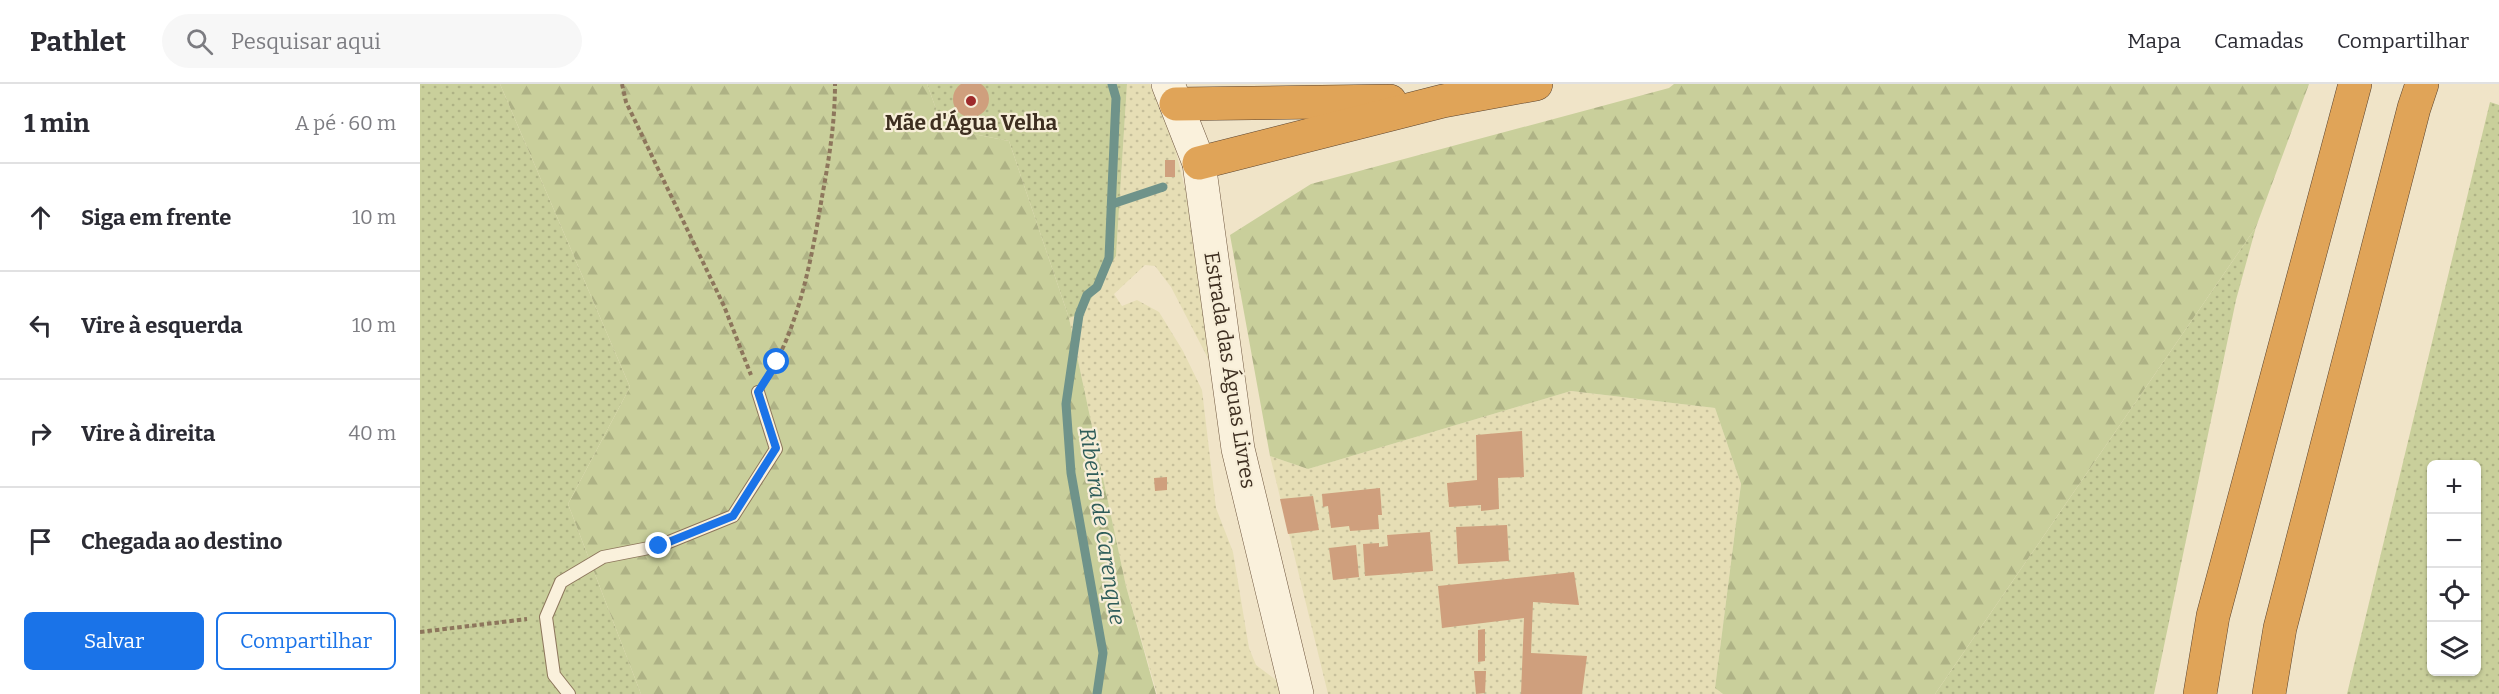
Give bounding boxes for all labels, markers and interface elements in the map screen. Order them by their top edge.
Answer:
search box [162,14,582,68]
text: Pathlet [30,25,126,58]
icon: search [183,25,216,58]
text: Pesquisar aqui [231,28,381,55]
text: Mapa [2127,28,2181,54]
text: Camadas [2214,28,2304,54]
text: Compartilhar [2337,28,2469,54]
marker: Mãe d'Água Velha [964,94,978,108]
text: 1 min [24,108,90,139]
place label: Mãe d'Água Velha [885,109,1058,136]
text: A pé · 60 m [295,111,396,135]
icon: ahead [24,201,57,234]
text: Siga em frente [81,204,231,231]
text: 10 m [352,205,396,229]
street label: Estrada das Águas Livres [1198,250,1262,490]
icon: left [24,309,57,342]
text: Vire à esquerda [81,312,242,339]
text: 10 m [352,313,396,337]
route start [763,348,789,374]
icon: right [24,417,57,450]
text: Vire à direita [81,420,215,447]
text: 40 m [348,421,396,445]
water label: Ribeira de Carenque [1074,425,1131,627]
map controls [2427,460,2481,676]
button: + [2427,460,2481,514]
button: − [2427,514,2481,568]
icon: arrive [24,525,57,558]
text: Chegada ao destino [81,528,282,555]
route end [645,532,671,558]
button: locate [2427,568,2481,622]
button: Salvar [24,612,204,670]
button: Compartilhar [216,612,396,670]
button: layers [2427,622,2481,676]

